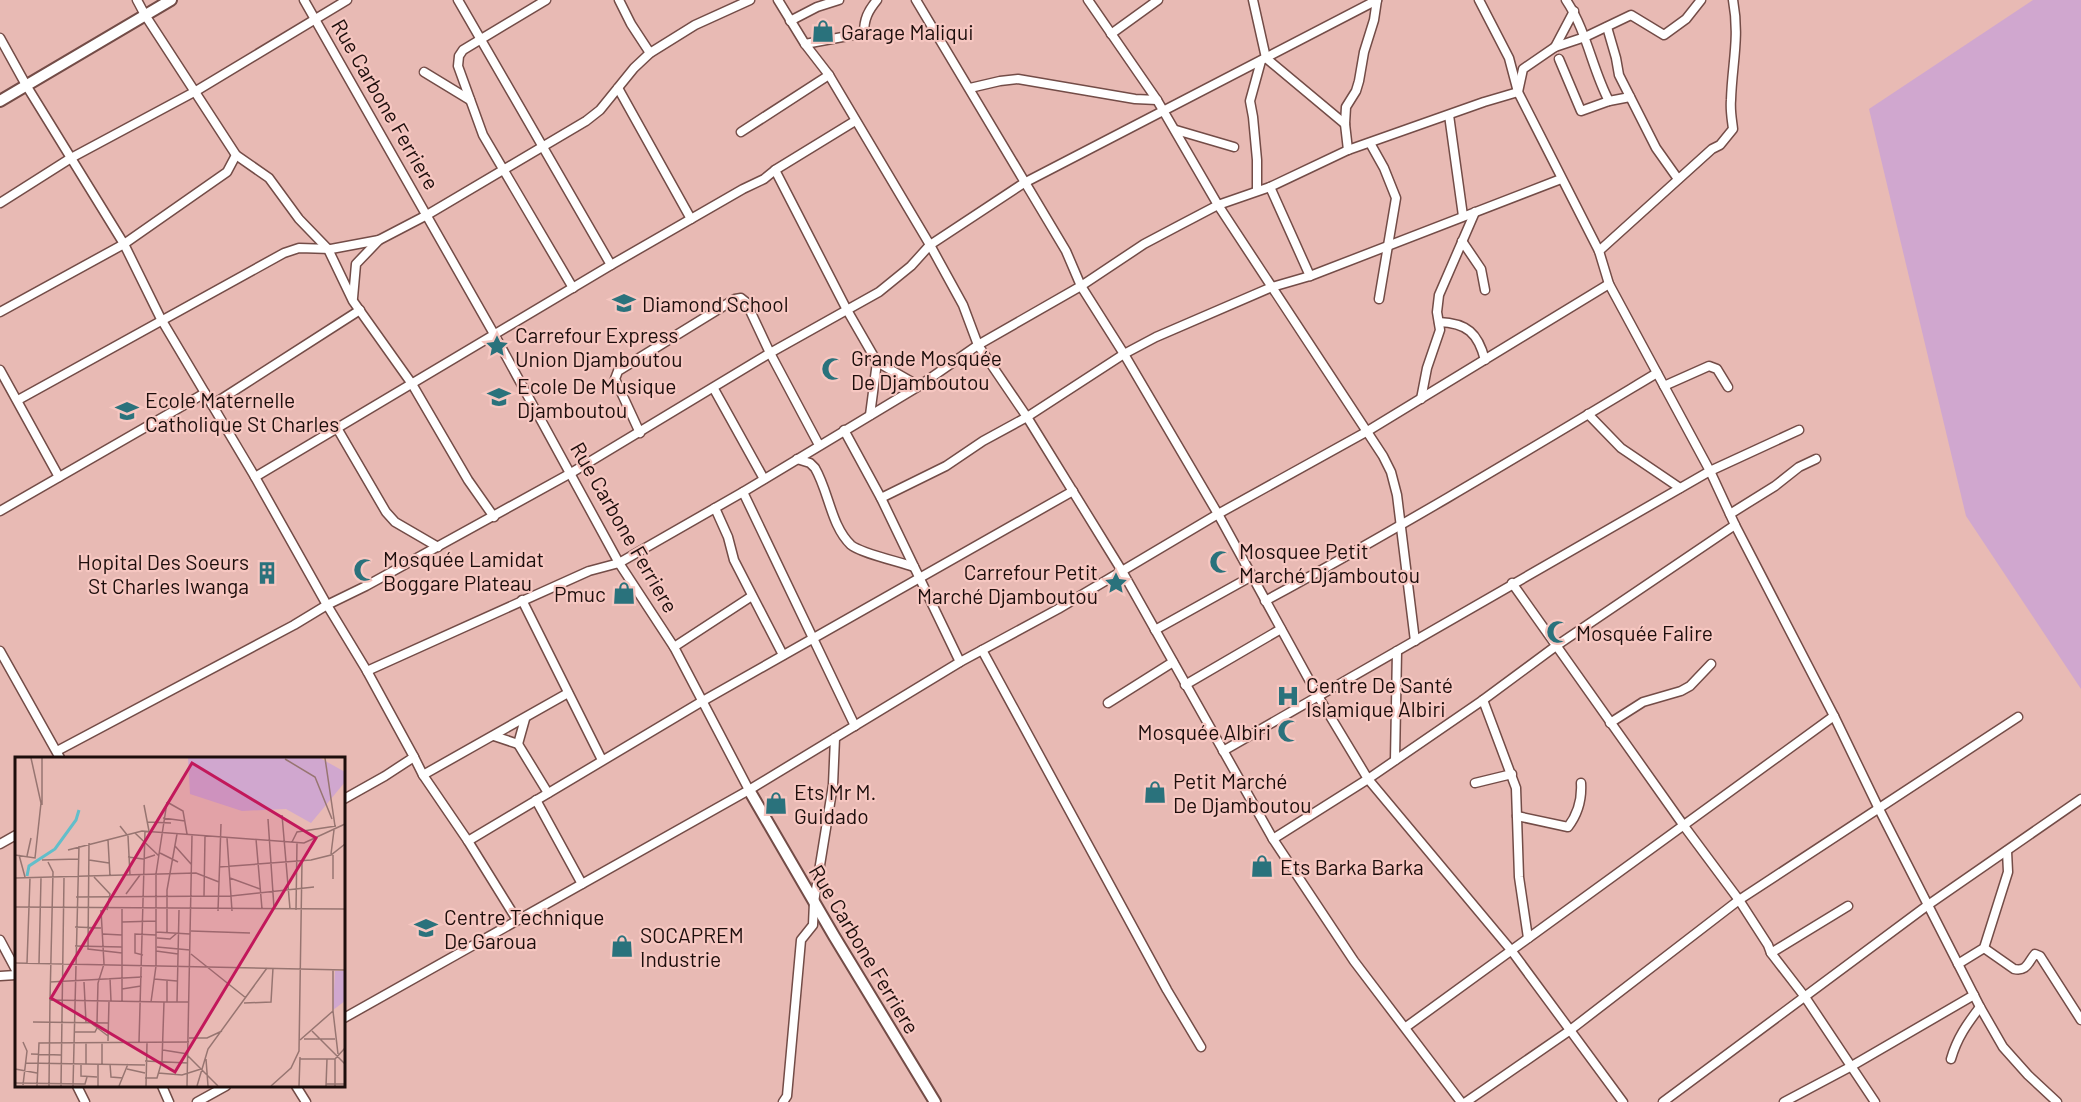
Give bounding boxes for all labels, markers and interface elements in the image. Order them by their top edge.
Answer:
street label: Rue Carbone Ferriere [327,14,445,194]
shop icon: Garage Maliqui [810,18,836,44]
place label: Garage Maliqui [841,19,974,44]
school or university icon: Diamond School [611,290,637,316]
place label: Diamond School [642,291,789,316]
place label: Carrefour Express Union Djamboutou [515,322,683,371]
place icon: Carrefour Express Union Djamboutou [484,333,510,359]
place label: Grande Mosquée De Djamboutou [851,345,1002,394]
mosque icon: Grande Mosquée De Djamboutou [820,356,846,382]
place label: Ecole De Musique Djamboutou [517,373,676,422]
school or university icon: Ecole De Musique Djamboutou [486,384,512,410]
place label: Ecole Maternelle Catholique St Charles [145,387,339,436]
school or university icon: Ecole Maternelle Catholique St Charles [114,398,140,424]
street label: Rue Carbone Ferriere [566,437,684,617]
place label: Mosquee Petit Marché Djamboutou [1239,538,1420,587]
place label: Mosquée Lamidat Boggare Plateau [383,546,544,595]
place label: Hopital Des Soeurs St Charles Iwanga [77,549,249,598]
mosque icon: Mosquee Petit Marché Djamboutou [1208,549,1234,575]
mosque icon: Mosquée Lamidat Boggare Plateau [352,557,378,583]
place label: Carrefour Petit Marché Djamboutou [917,559,1098,608]
building icon: Hopital Des Soeurs St Charles Iwanga [254,560,280,586]
place icon: Carrefour Petit Marché Djamboutou [1103,570,1129,596]
shop icon: Pmuc [611,580,637,606]
place label: Pmuc [554,581,606,606]
mosque icon: Mosquée Falire [1545,619,1571,645]
place label: Mosquée Falire [1576,620,1713,645]
place label: Centre De Santé Islamique Albiri [1306,672,1453,721]
hospital icon: Centre De Santé Islamique Albiri [1275,683,1301,709]
mosque icon: Mosquée Albiri [1276,718,1302,744]
place label: Mosquée Albiri [1138,719,1271,744]
inset map [15,757,345,1087]
place label: Petit Marché De Djamboutou [1173,768,1312,817]
place label: Ets Mr M. Guidado [794,779,876,828]
shop icon: Petit Marché De Djamboutou [1142,779,1168,805]
shop icon: Ets Mr M. Guidado [763,790,789,816]
shop icon: Ets Barka Barka [1249,853,1275,879]
place label: Ets Barka Barka [1280,854,1424,879]
street label: Rue Carbone Ferriere [805,860,925,1038]
place label: Centre Technique De Garoua [444,904,604,953]
school or university icon: Centre Technique De Garoua [413,915,439,941]
place label: SOCAPREM Industrie [640,922,744,971]
shop icon: SOCAPREM Industrie [609,933,635,959]

